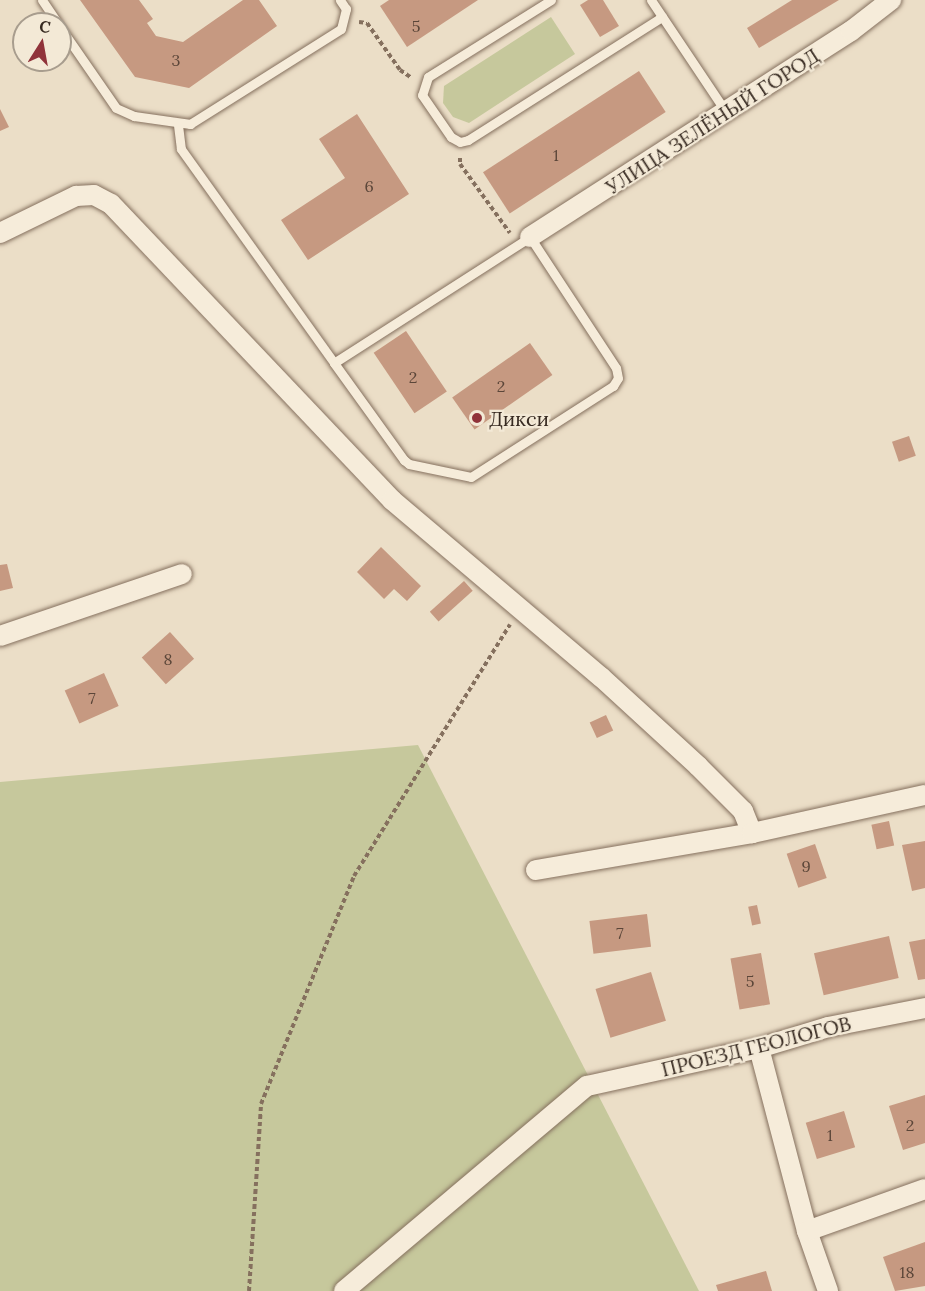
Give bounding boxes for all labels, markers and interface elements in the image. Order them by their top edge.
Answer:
north arrow [12,12,72,72]
text: С [38,15,52,37]
house number: 5 [412,16,420,36]
street label: УЛИЦА ЗЕЛЁНЫЙ ГОРОД [601,43,823,199]
house number: 3 [172,50,180,70]
house number: 1 [553,145,559,165]
house number: 6 [364,176,374,196]
house number: 2 [409,367,417,387]
house number: 2 [497,376,505,396]
place label: Дикси [489,406,549,430]
marker: Дикси [470,411,484,425]
house number: 8 [164,649,172,669]
house number: 7 [88,688,96,708]
house number: 9 [801,856,811,876]
house number: 7 [616,923,624,943]
house number: 5 [746,971,754,991]
street label: ПРОЕЗД ГЕОЛОГОВ [659,1011,853,1081]
house number: 2 [906,1115,914,1135]
house number: 1 [827,1125,833,1145]
house number: 18 [900,1262,914,1282]

